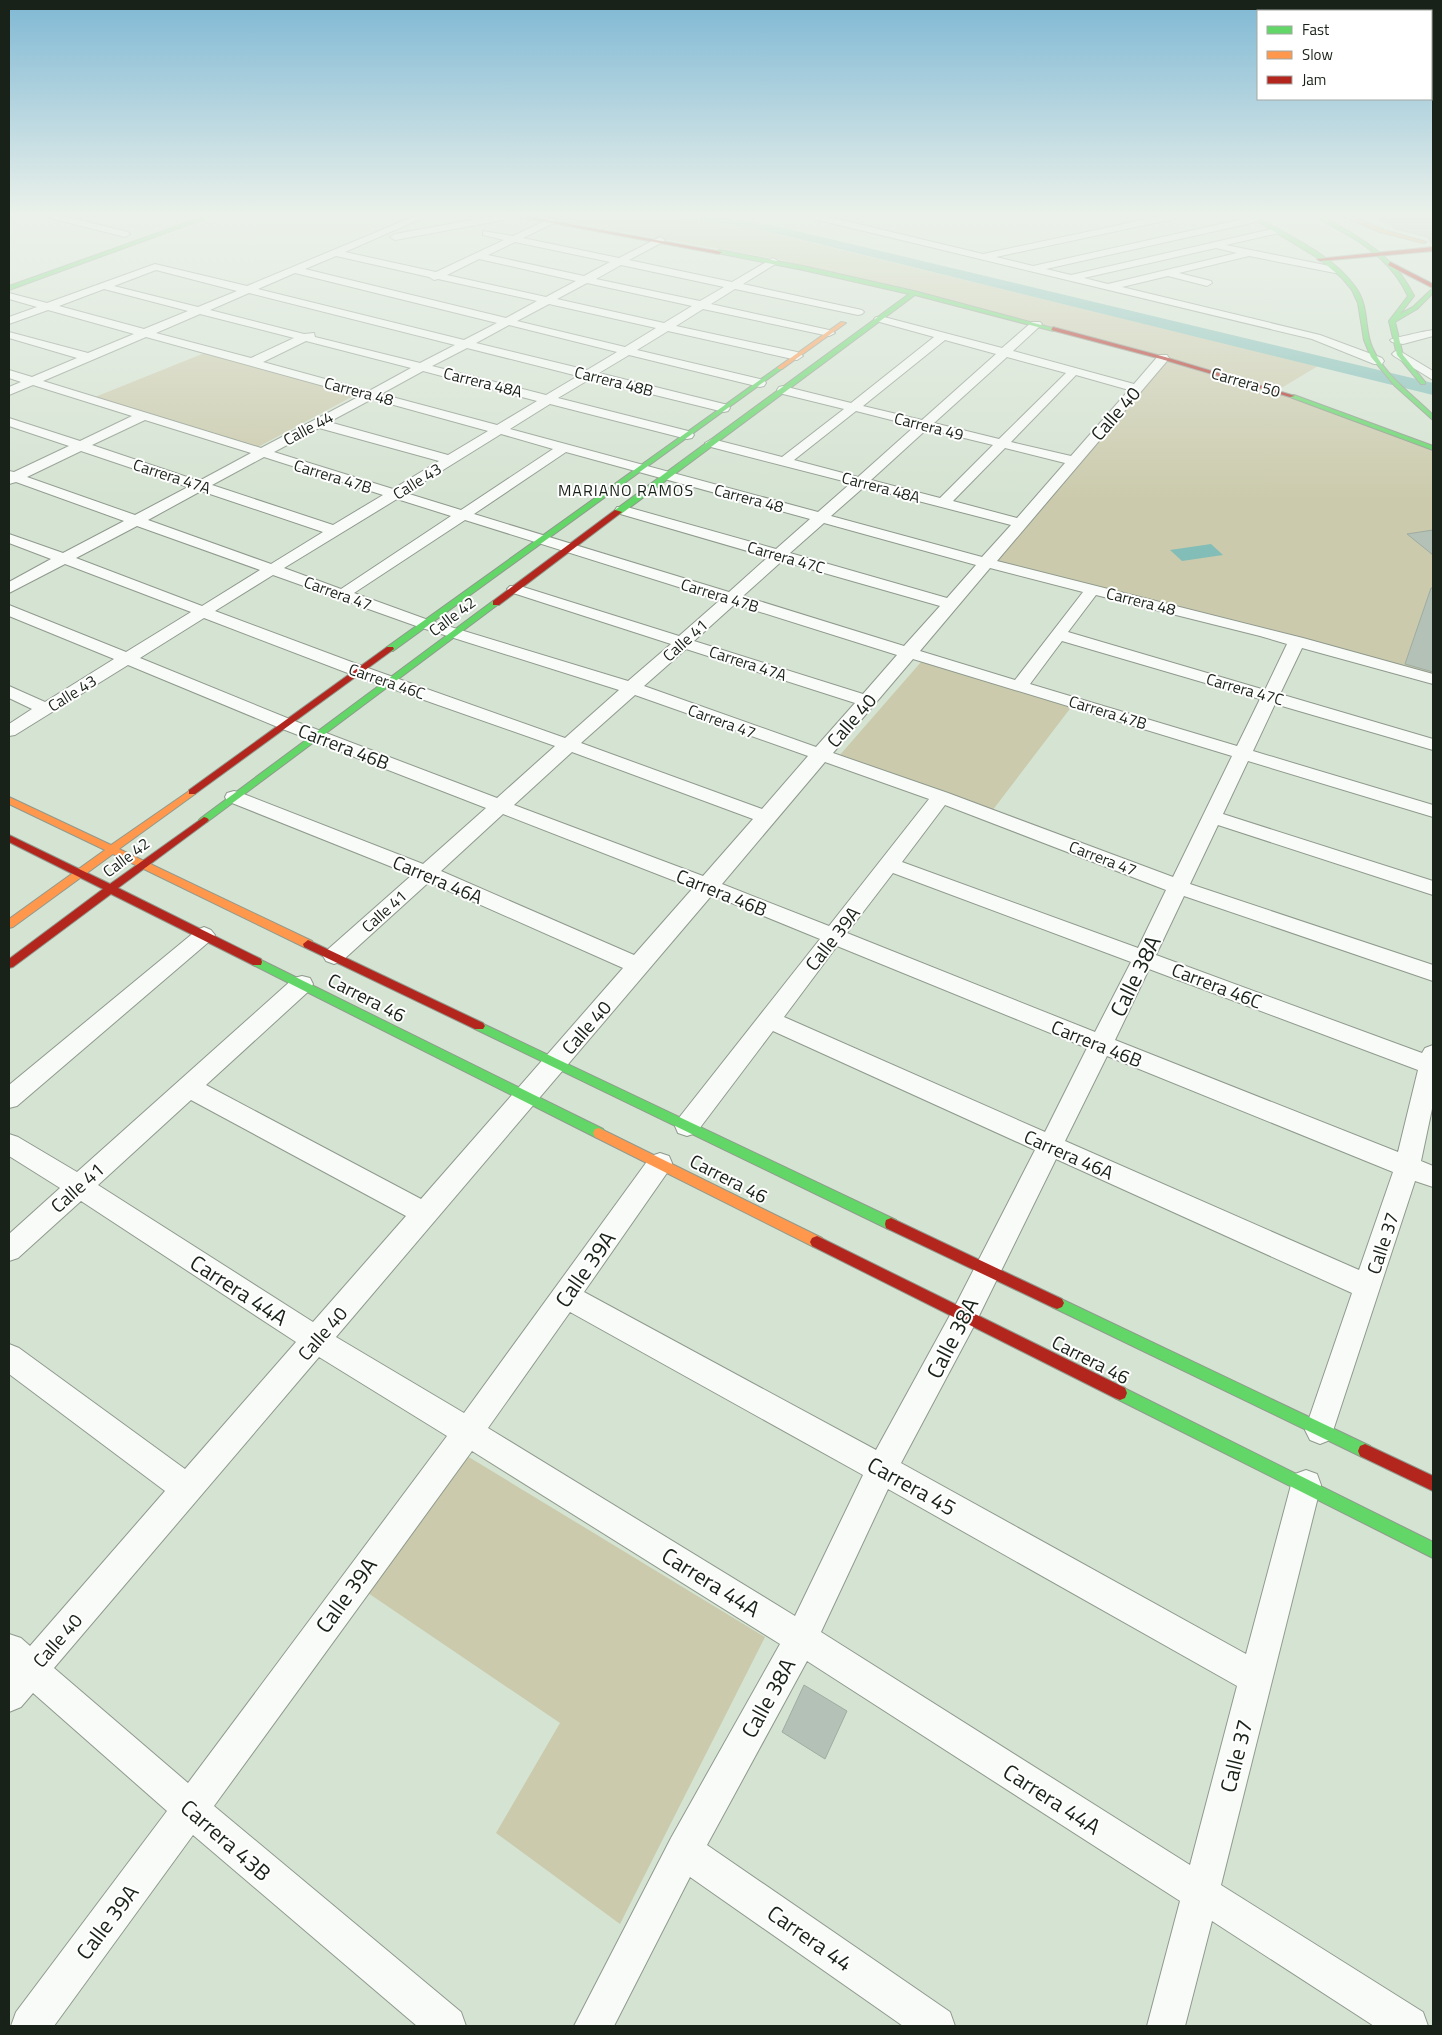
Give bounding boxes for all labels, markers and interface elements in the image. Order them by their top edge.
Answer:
legend [1257,10,1432,100]
text: Fast [1302,18,1330,41]
text: Slow [1302,43,1333,66]
text: Jam [1302,68,1326,91]
street label: Carrera 48B [572,360,656,402]
street label: Carrera 48A [441,361,525,403]
street label: Carrera 50 [1209,361,1283,403]
street label: Carrera 48 [322,370,396,412]
street label: Calle 40 [1083,379,1147,447]
street label: Calle 44 [279,405,337,451]
street label: Carrera 49 [892,406,966,446]
street label: Carrera 47A [130,452,214,500]
street label: Carrera 47B [291,453,375,499]
street label: Calle 43 [388,457,446,505]
street label: Carrera 48A [839,465,923,509]
street label: Carrera 48 [712,477,786,519]
district label: MARIANO RAMOS [558,478,694,502]
street label: Carrera 47C [745,535,828,580]
street label: Carrera 47 [301,570,375,616]
street label: Carrera 47B [678,572,762,618]
street label: Carrera 48 [1104,581,1178,621]
street label: Calle 42 [423,590,481,642]
street label: Calle 41 [657,613,713,667]
street label: Carrera 47A [706,639,790,687]
street label: Carrera 46C [346,657,429,705]
street label: Carrera 47C [1204,667,1287,712]
street label: Calle 43 [43,669,101,717]
street label: Calle 40 [819,686,883,754]
street label: Carrera 47B [1066,689,1150,735]
street label: Carrera 47 [685,698,759,744]
street label: Carrera 46B [294,715,394,777]
street label: Calle 42 [97,831,155,883]
street label: Carrera 47 [1066,834,1140,882]
street label: Carrera 46A [388,847,488,911]
street label: Carrera 46B [672,861,772,923]
street label: Calle 41 [356,884,412,938]
street label: Calle 39A [797,900,867,976]
street label: Calle 38A [1101,930,1169,1022]
street label: Carrera 46C [1168,955,1266,1015]
street label: Carrera 46 [323,965,411,1029]
street label: Calle 40 [554,993,618,1061]
street label: Carrera 46B [1047,1012,1147,1074]
street label: Carrera 46A [1020,1121,1118,1187]
street label: Carrera 46 [685,1146,773,1210]
street label: Calle 41 [44,1155,110,1219]
street label: Calle 37 [1358,1208,1406,1278]
street label: Calle 39A [546,1224,624,1314]
street label: Carrera 44A [183,1246,295,1334]
street label: Calle 38A [917,1292,987,1384]
street label: Calle 40 [290,1299,354,1367]
street label: Carrera 46 [1047,1327,1135,1391]
street label: Carrera 45 [861,1448,963,1524]
street label: Carrera 44A [655,1538,767,1626]
street label: Calle 39A [307,1550,385,1640]
street label: Calle 40 [25,1606,89,1674]
street label: Calle 38A [732,1652,804,1744]
street label: Calle 37 [1211,1716,1261,1796]
street label: Carrera 44A [996,1755,1108,1843]
street label: Carrera 43B [173,1791,279,1889]
street label: Calle 39A [67,1877,147,1967]
street label: Carrera 44 [760,1896,860,1980]

